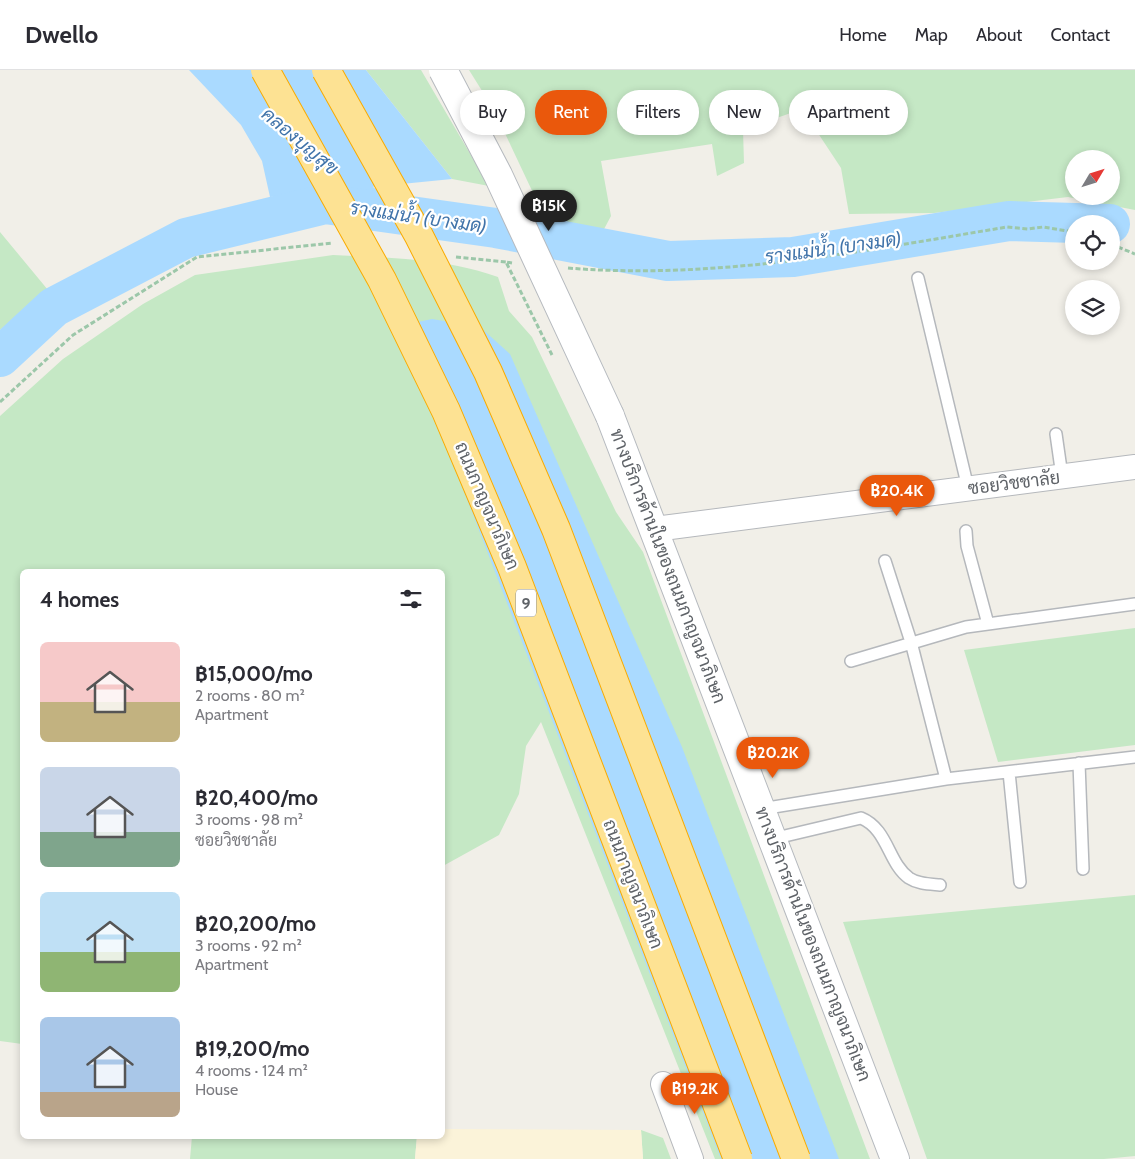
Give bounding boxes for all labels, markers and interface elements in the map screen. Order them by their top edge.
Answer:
text: Dwello [25,20,98,49]
text: Home [839,24,887,46]
text: Map [915,24,948,46]
text: About [976,24,1022,46]
text: Contact [1050,24,1110,46]
chip: Buy [460,90,525,135]
chip: Rent [535,90,607,135]
chip: Filters [617,90,699,135]
chip: New [709,90,779,135]
chip: Apartment [789,90,908,135]
water label: คลองบุญสุข [256,102,343,180]
north arrow [1065,150,1120,205]
map controls [1065,150,1120,335]
pin: ฿15K [519,190,579,232]
water label: รางแม่น้ำ (บางมด) [348,192,488,238]
text: ฿15K [532,196,566,215]
button: locate [1065,215,1120,270]
water label: รางแม่น้ำ (บางมด) [763,223,903,269]
button: layers [1065,280,1120,335]
street label: ทางบริการด้านในของถนนกาญจนาภิเษก [605,425,733,706]
street label: ถนนกาญจนาภิเษก [450,439,524,573]
street label: ซอยวิชชาลัย [967,466,1061,500]
pin: ฿20.4K [856,474,938,517]
text: ฿20.4K [871,481,923,500]
icon: filters [397,585,425,613]
text: 4 homes [40,587,119,612]
road number: 9 [516,590,536,616]
text: ฿15,000/mo [195,661,313,686]
icon: home [80,662,140,722]
text: 2 rooms · 80 m² [195,686,305,705]
text: Apartment [195,705,268,724]
pin: ฿20.2K [732,736,814,779]
text: ฿20.2K [747,743,799,762]
text: ฿20,400/mo [195,785,318,810]
icon: home [80,787,140,847]
street label: ทางบริการด้านในของถนนกาญจนาภิเษก [750,803,878,1084]
text: 3 rooms · 98 m² [195,810,303,829]
street label: ถนนกาญจนาภิเษก [598,816,668,952]
text: ซอยวิชชาลัย [195,831,277,850]
text: ฿20,200/mo [195,911,316,936]
icon: home [80,912,140,972]
text: 3 rooms · 92 m² [195,936,302,955]
text: Apartment [195,955,268,974]
text: ฿19,200/mo [195,1036,309,1061]
icon: home [80,1037,140,1097]
text: 4 rooms · 124 m² [195,1061,308,1080]
pin: ฿19.2K [654,1072,736,1115]
text: ฿19.2K [672,1079,718,1098]
text: House [195,1080,238,1099]

